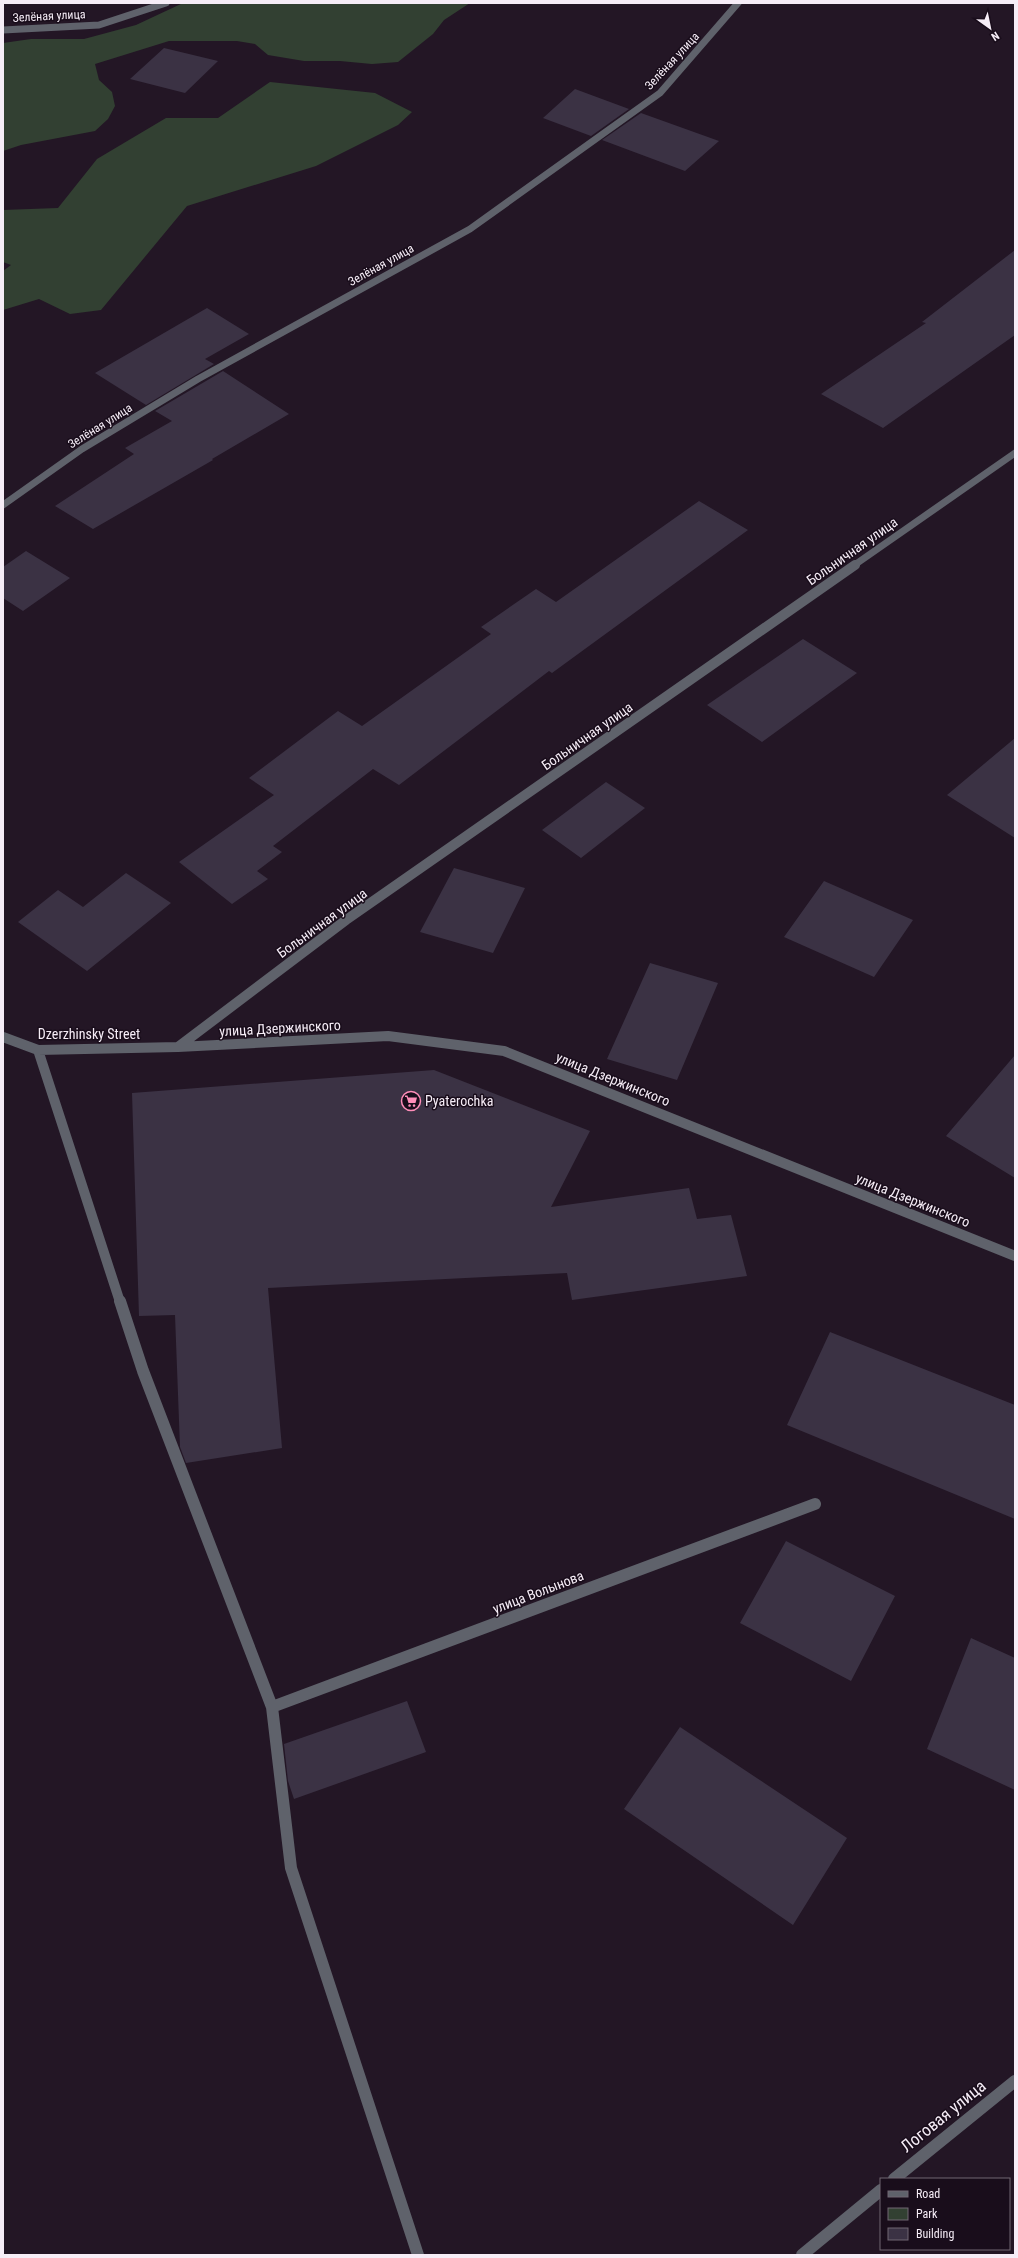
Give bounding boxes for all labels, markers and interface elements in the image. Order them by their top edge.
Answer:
street label: Зелёная улица [12,7,86,25]
north arrow [970,8,1010,48]
street label: Зелёная улица [642,29,702,92]
text: N [989,29,1002,43]
street label: Зелёная улица [346,241,417,289]
street label: Зелёная улица [65,401,135,451]
street label: Больничная улица [804,514,900,588]
street label: Больничная улица [539,699,635,773]
street label: Больничная улица [274,885,370,961]
street label: улица Дзержинского [219,1017,341,1039]
street label: Dzerzhinsky Street [38,1026,140,1042]
street label: улица Дзержинского [554,1049,672,1109]
supermarket icon: Pyaterochka [400,1090,422,1112]
place label: Pyaterochka [425,1093,493,1109]
street label: улица Дзержинского [854,1170,972,1230]
street label: улица Волынова [490,1567,586,1617]
street label: Логовая улица [896,2076,990,2156]
legend [880,2178,1010,2250]
text: Road [916,2187,940,2201]
text: Park [916,2207,938,2221]
text: Building [916,2227,954,2241]

